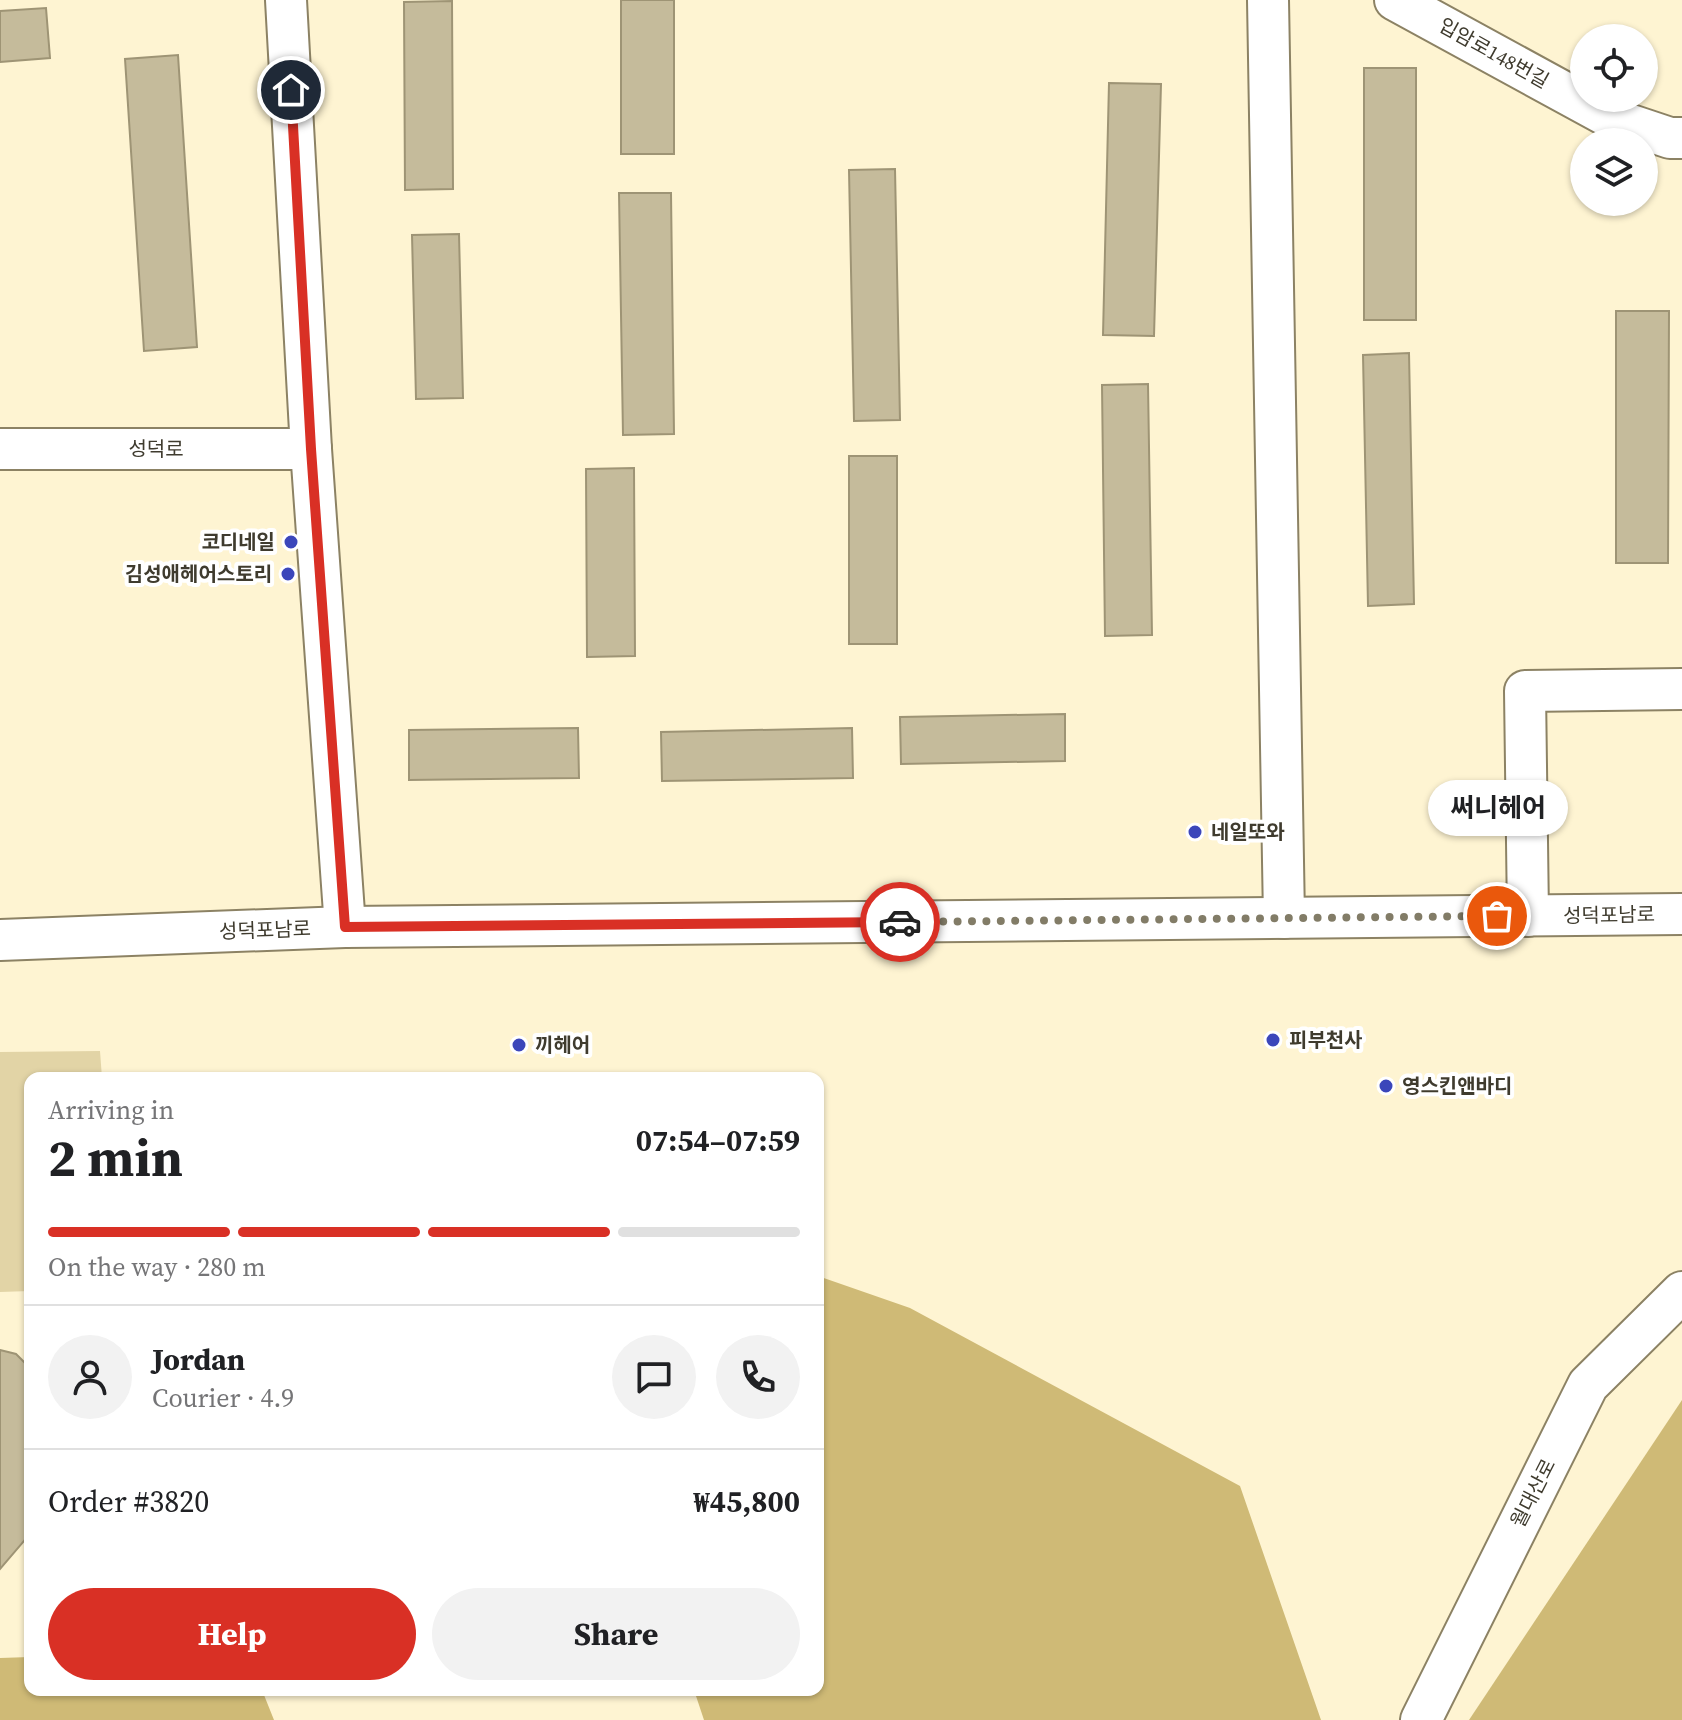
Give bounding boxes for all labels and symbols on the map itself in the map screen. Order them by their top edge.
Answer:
street label: 입암로148번길 [1434,11,1554,95]
pin [257,56,325,124]
street label: 성덕로 [128,435,184,463]
place label: 코디네일 [201,528,275,556]
marker: 코디네일 [282,533,300,551]
place label: 김성애헤어스토리 [125,560,272,588]
marker: 김성애헤어스토리 [279,565,297,583]
callout: 써니헤어 [1427,780,1567,836]
place label: 네일또와 [1211,818,1285,846]
marker: 네일또와 [1186,823,1204,841]
courier [860,882,940,962]
pin [1463,882,1531,950]
street label: 성덕포남로 [1563,900,1655,930]
street label: 성덕포남로 [219,914,311,946]
place label: 피부천사 [1289,1026,1363,1054]
place label: 끼헤어 [535,1031,590,1059]
marker: 피부천사 [1264,1031,1282,1049]
marker: 끼헤어 [510,1036,528,1054]
place label: 영스킨앤바디 [1402,1072,1512,1100]
marker: 영스킨앤바디 [1377,1077,1395,1095]
street label: 월대산로 [1504,1454,1562,1532]

